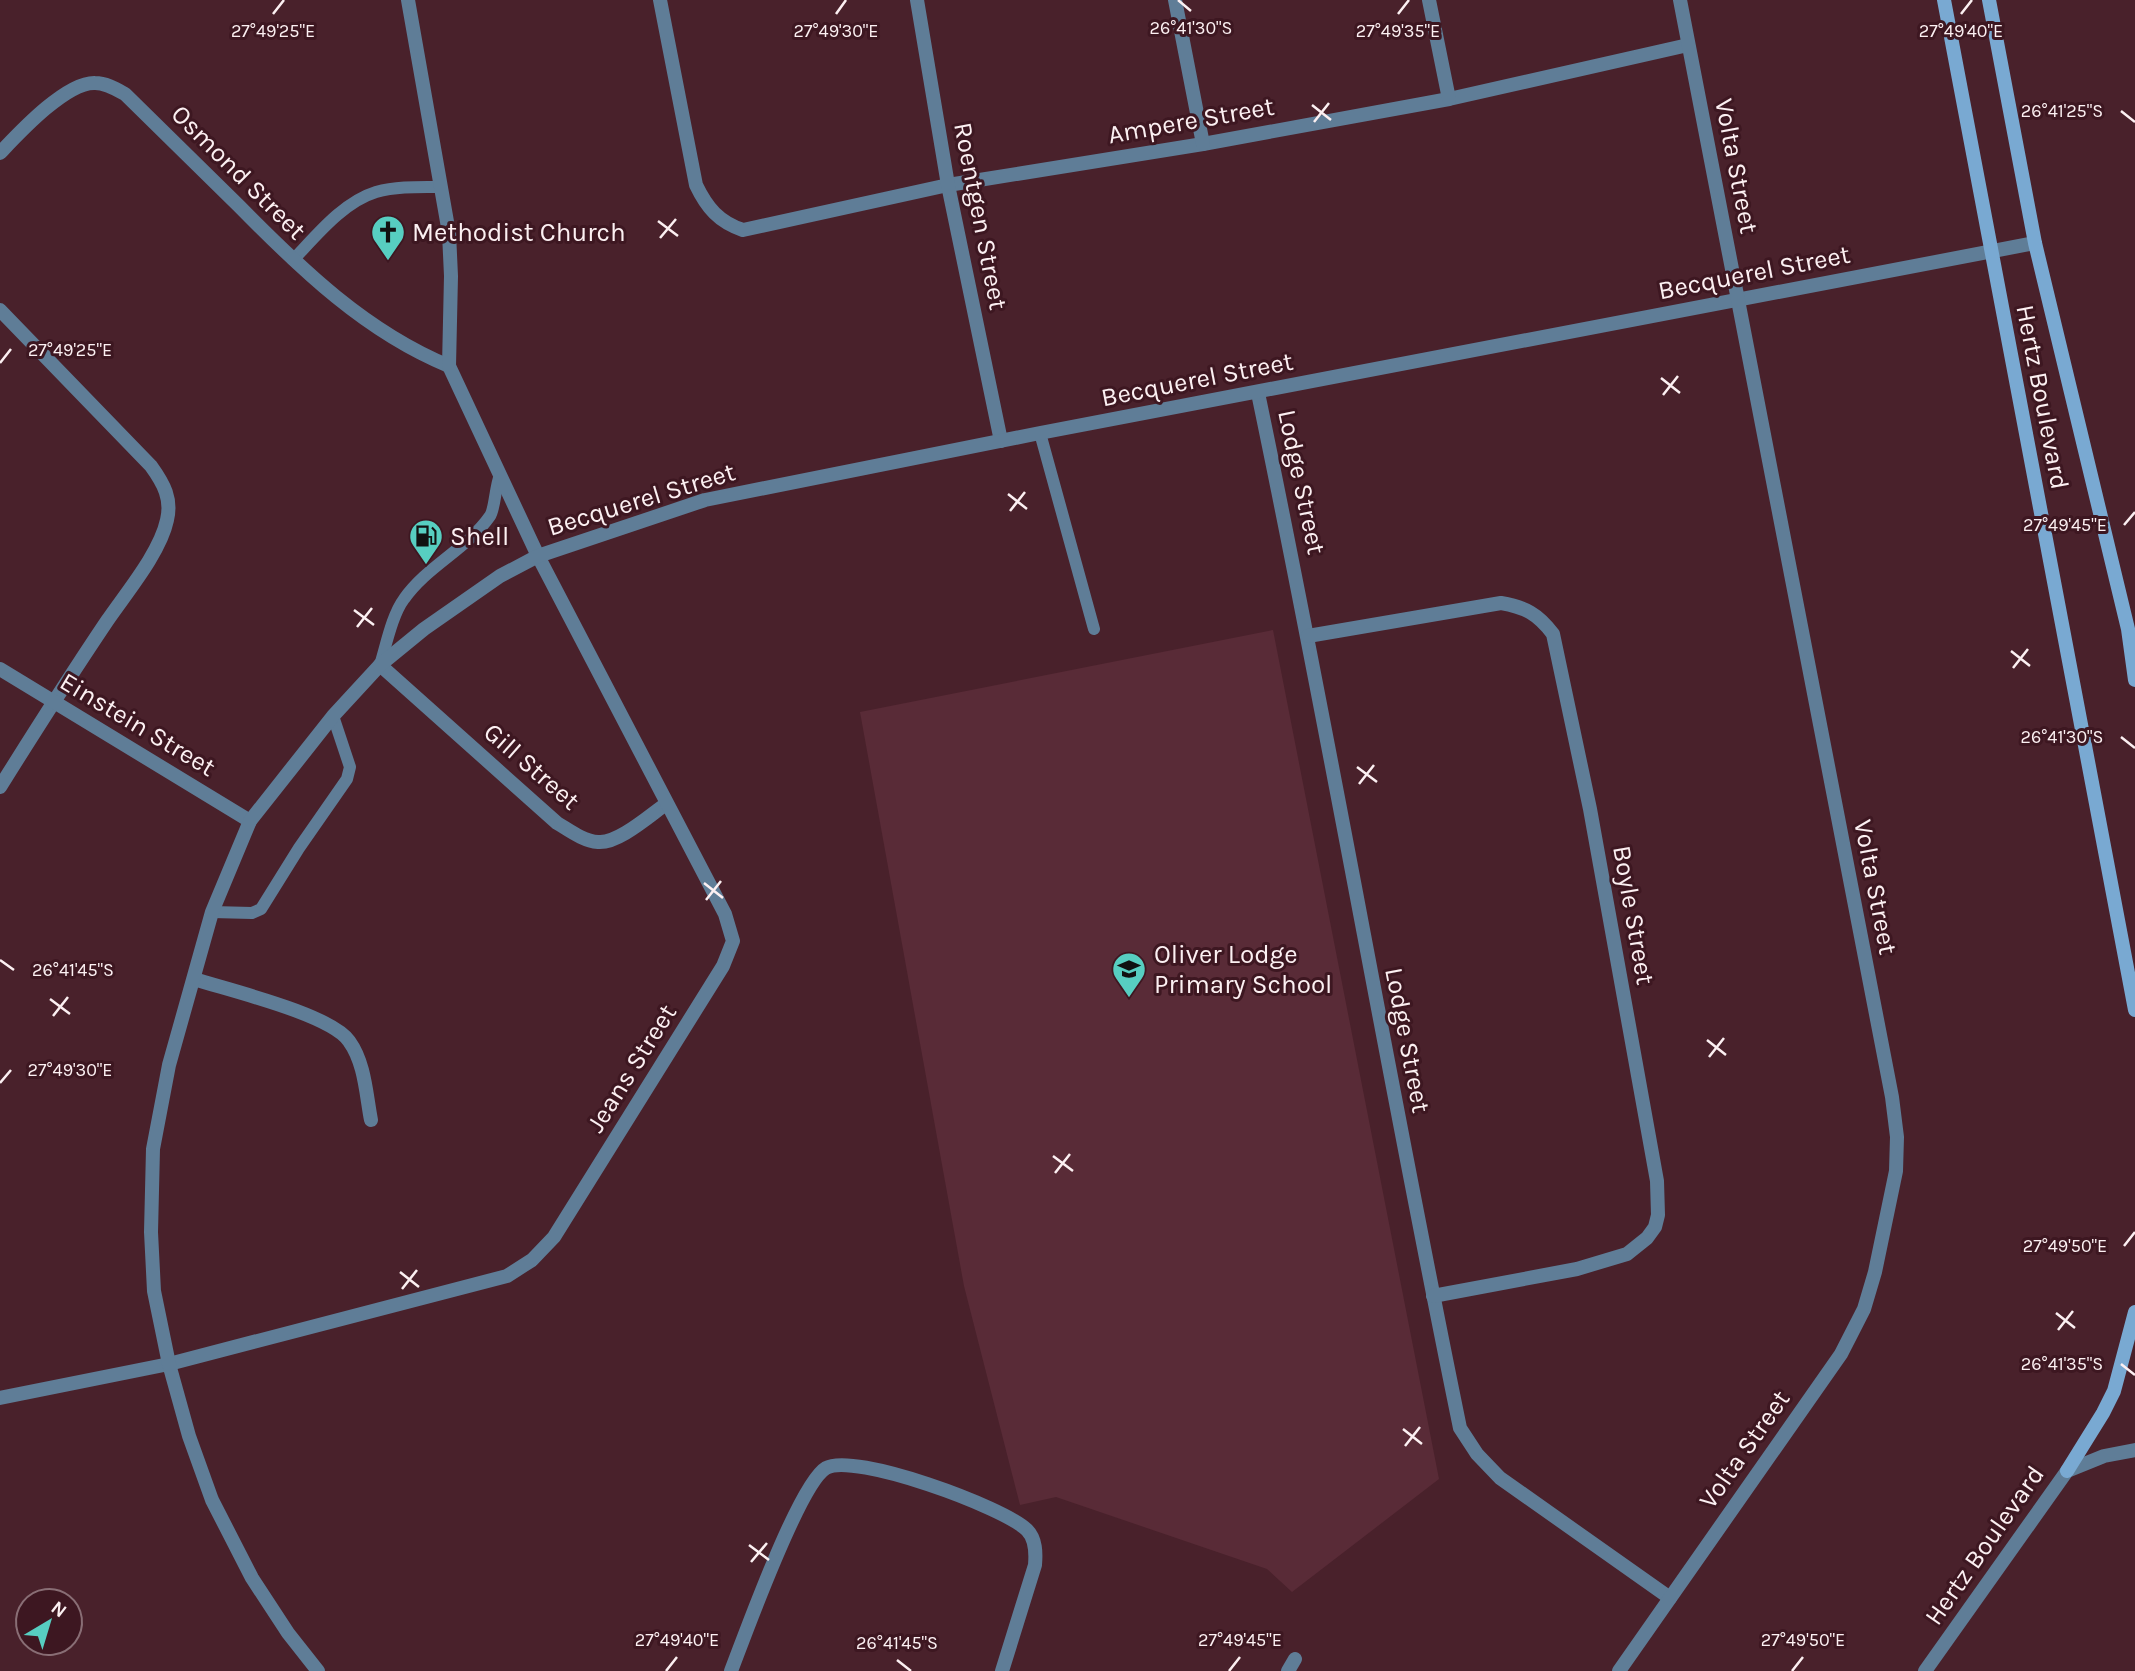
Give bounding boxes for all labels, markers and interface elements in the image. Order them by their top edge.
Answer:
text: 26°41'30"S [1150,17,1232,39]
text: 27°49'25"E [231,20,315,42]
text: 27°49'30"E [794,20,878,42]
text: 27°49'35"E [1356,20,1440,42]
text: 27°49'40"E [1919,20,2003,42]
street label: Ampere Street [1106,91,1277,150]
street label: Volta Street [1708,96,1765,236]
street label: Osmond Street [165,99,313,246]
text: 26°41'25"S [2021,100,2103,122]
street label: Roentgen Street [947,120,1014,313]
church icon: Methodist Church [369,213,407,262]
place label: Methodist Church [412,217,626,248]
street label: Becquerel Street [1656,239,1853,306]
street label: Hertz Boulevard [2009,302,2076,492]
text: 27°49'25"E [28,339,112,361]
street label: Becquerel Street [1099,346,1296,413]
street label: Lodge Street [1271,407,1332,558]
street label: Becquerel Street [543,456,739,543]
text: 27°49'45"E [2023,514,2107,536]
fuel station icon: Shell [407,517,445,566]
place label: Shell [450,521,509,552]
street label: Einstein Street [54,666,221,783]
street label: Gill Street [477,716,586,816]
text: 26°41'30"S [2021,726,2103,748]
street label: Volta Street [1847,817,1904,957]
street label: Boyle Street [1606,843,1661,987]
place label: Oliver Lodge Primary School [1154,939,1332,1000]
school or university icon: Oliver Lodge Primary School [1110,950,1148,999]
text: 26°41'45"S [32,959,114,981]
street label: Lodge Street [1378,965,1437,1116]
street label: Jeans Street [580,998,683,1138]
text: 27°49'30"E [28,1059,112,1081]
text: 27°49'50"E [2023,1235,2107,1257]
text: 26°41'35"S [2021,1353,2103,1375]
street label: Volta Street [1692,1384,1796,1514]
street label: Hertz Boulevard [1918,1460,2051,1631]
north arrow [14,1587,84,1657]
text: N [47,1597,71,1622]
text: 27°49'40"E [635,1629,719,1651]
text: 27°49'45"E [1198,1629,1282,1651]
text: 27°49'50"E [1761,1629,1845,1651]
text: 26°41'45"S [856,1632,938,1654]

